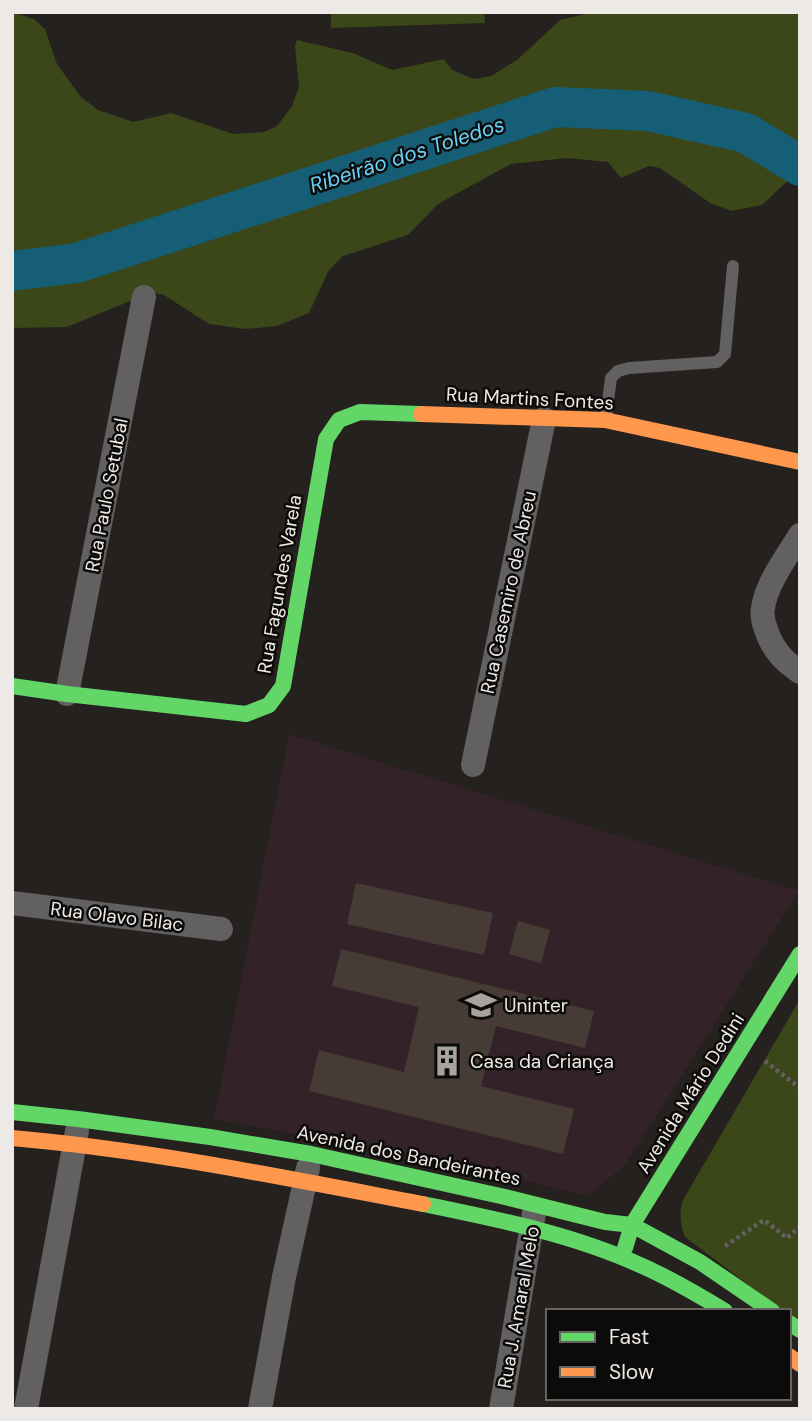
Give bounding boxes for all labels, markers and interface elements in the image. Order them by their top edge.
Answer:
water label: Ribeirão dos Toledos [306,110,508,200]
street label: Rua Martins Fontes [445,382,614,415]
street label: Rua Paulo Setubal [79,416,134,574]
street label: Rua Casemiro de Abreu [475,488,542,696]
street label: Rua Fagundes Varela [251,493,308,675]
street label: Rua Olavo Bilac [49,896,185,937]
school or university icon: Uninter [464,988,498,1022]
place label: Uninter [504,993,568,1018]
street label: Avenida Mário Dedini [631,1008,750,1178]
building icon: Casa da Criança [430,1044,464,1078]
place label: Casa da Criança [470,1049,614,1074]
street label: Avenida dos Bandeirantes [295,1120,523,1191]
street label: Rua J. Amaral Melo [492,1224,545,1390]
legend [546,1309,791,1400]
text: Fast [609,1323,649,1351]
text: Slow [609,1358,654,1386]

